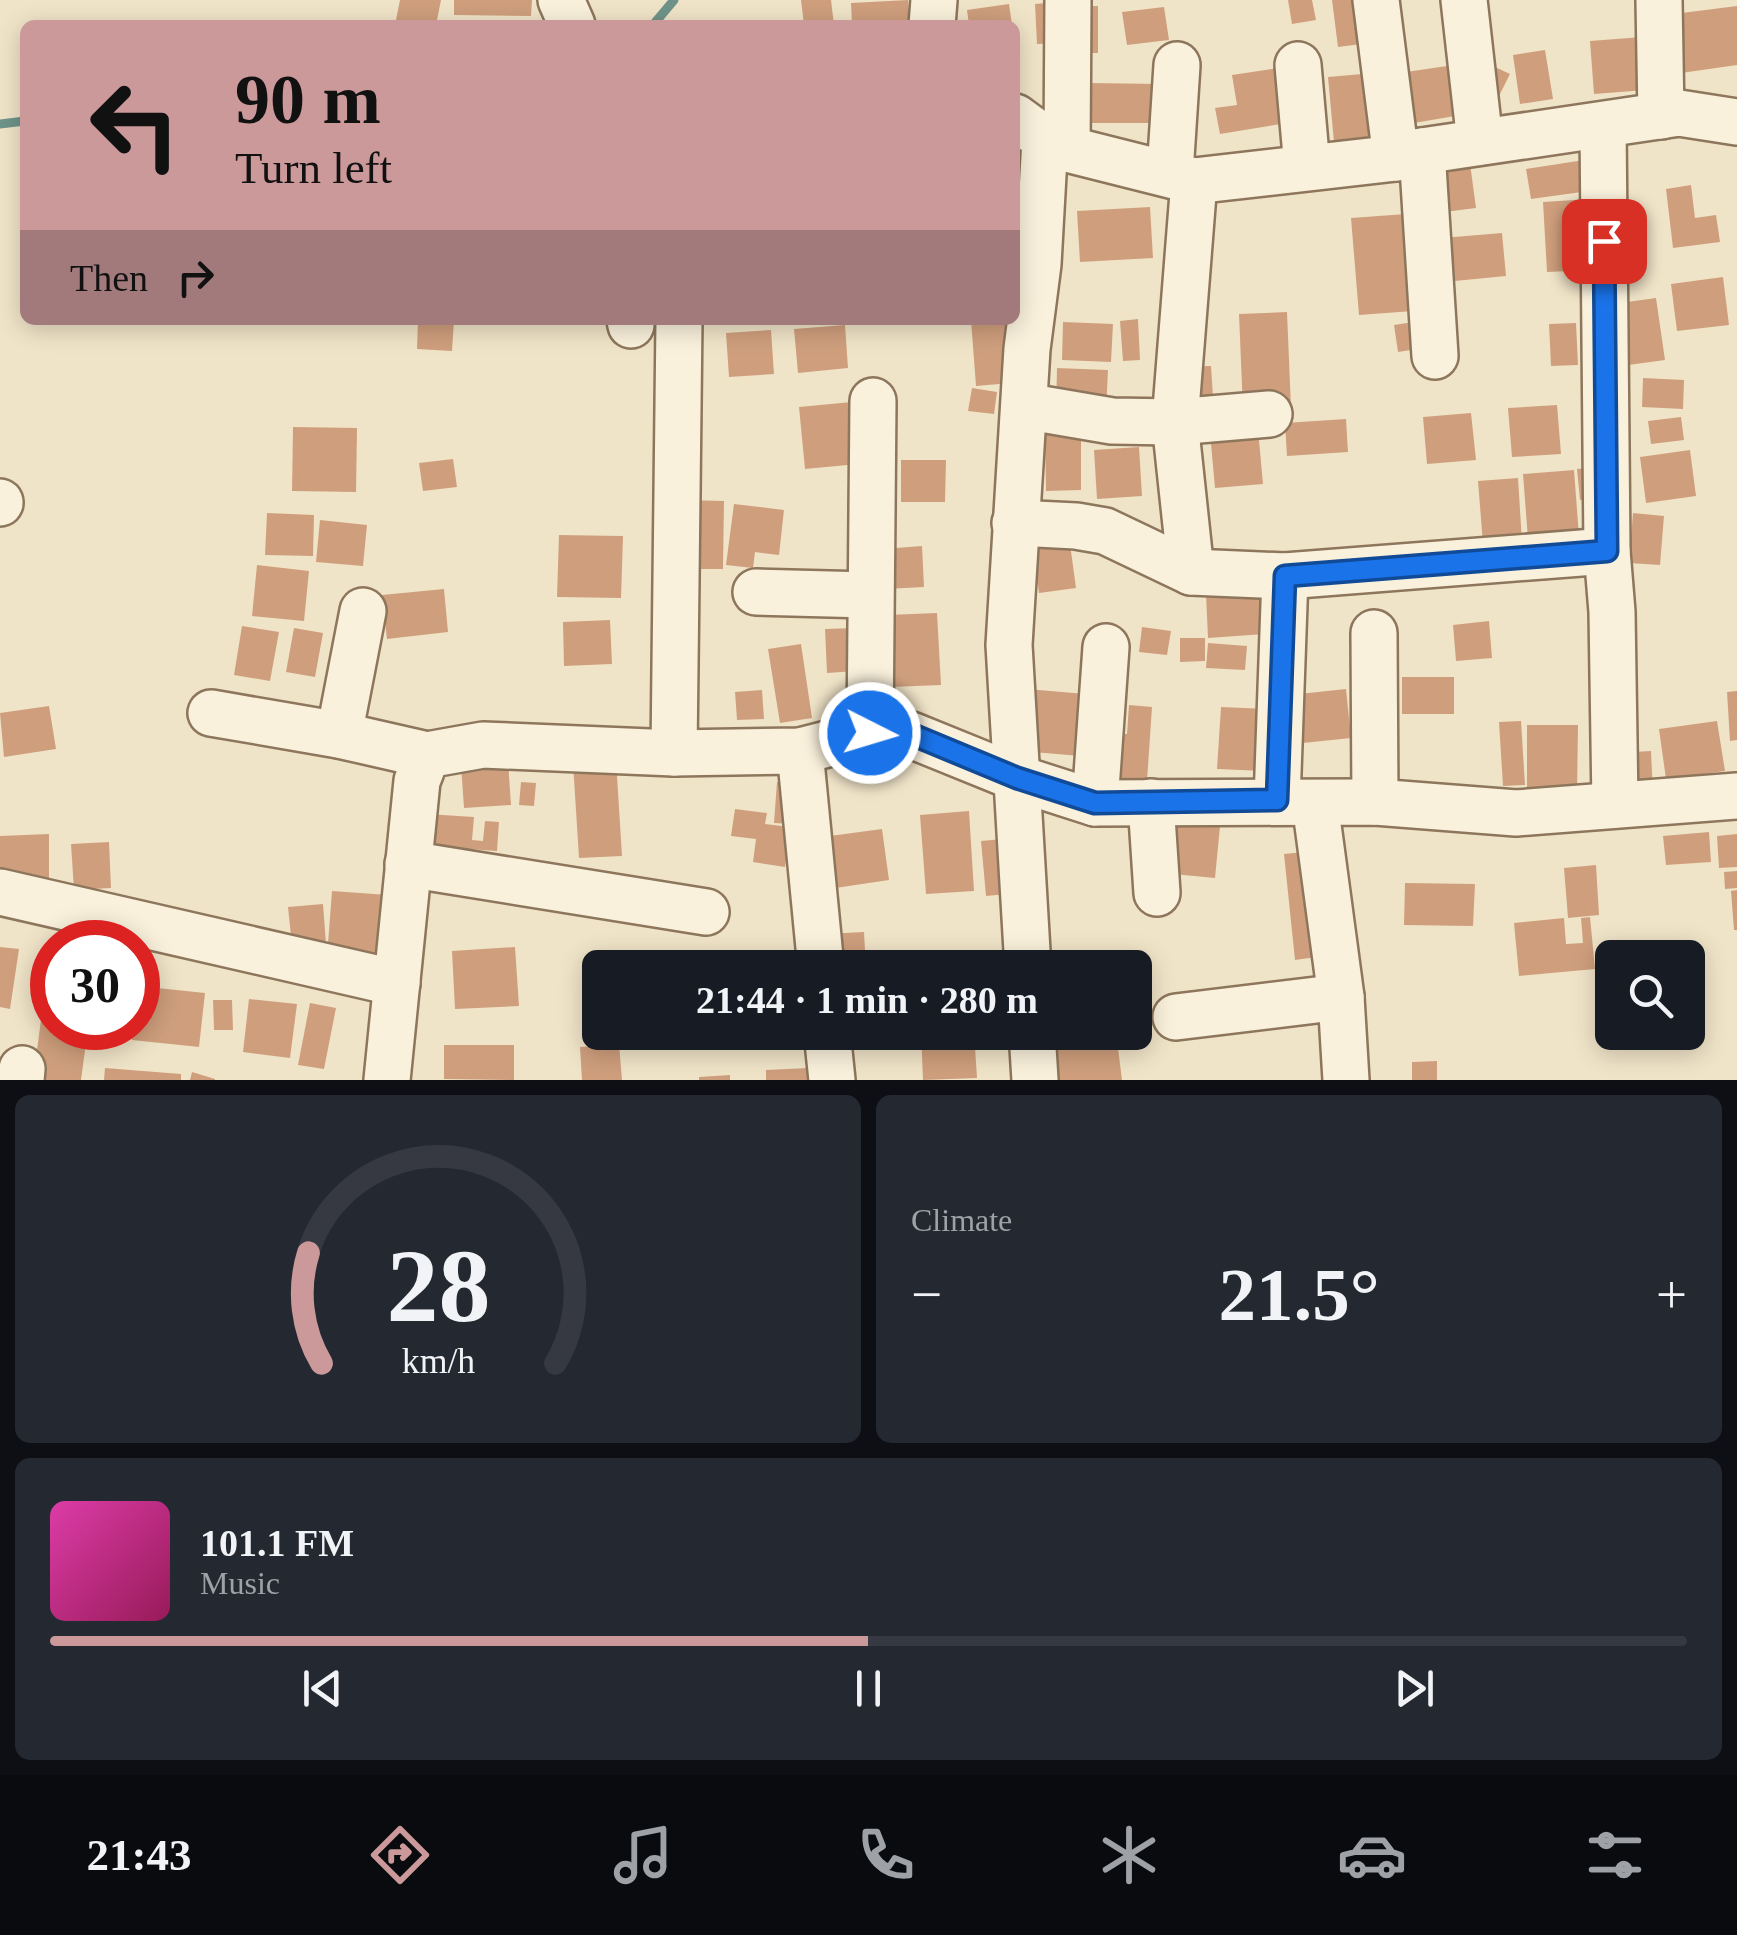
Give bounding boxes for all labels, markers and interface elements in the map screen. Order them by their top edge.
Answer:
icon: left [70,60,200,190]
text: 90 m [235,61,381,138]
text: Turn left [235,143,392,193]
pin [1562,199,1647,284]
icon: arrive [1577,214,1632,269]
icon: right [168,250,223,305]
text: Then [70,257,148,299]
position arrow [818,681,922,785]
speed limit sign: 30 [30,920,160,1050]
map controls [1595,940,1705,1050]
button: search [1595,940,1705,1050]
text: 21:44 · 1 min · 280 m [696,979,1038,1021]
text: Climate [911,1202,1012,1238]
text: 28 [386,1228,490,1343]
text: 21.5° [1218,1253,1380,1336]
text: − [911,1264,942,1325]
text: + [1656,1264,1687,1325]
text: km/h [401,1341,475,1381]
text: 101.1 FM [200,1522,354,1564]
text: Music [200,1565,280,1601]
icon: previous [295,1661,350,1716]
icon: pause [841,1661,896,1716]
icon: next [1387,1661,1442,1716]
icon: directions [365,1820,435,1890]
icon: music [608,1820,678,1890]
icon: phone [851,1820,921,1890]
icon: climate [1094,1820,1164,1890]
icon: car [1337,1820,1407,1890]
icon: filters [1580,1820,1650,1890]
text: 21:43 [87,1830,192,1880]

